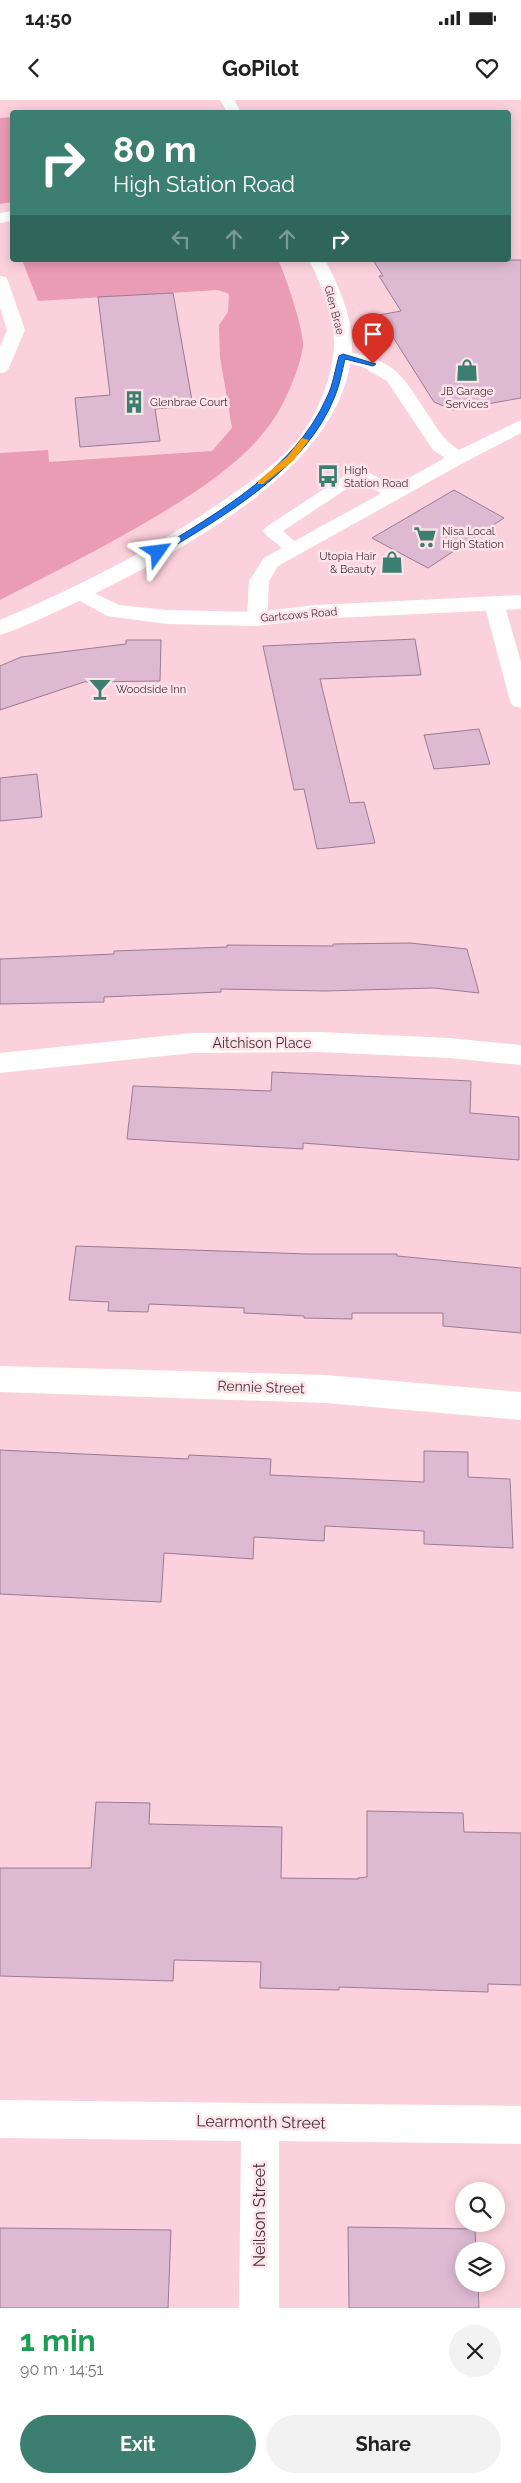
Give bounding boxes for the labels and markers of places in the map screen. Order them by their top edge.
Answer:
pin [352,313,394,364]
shop icon: JB Garage Services [454,357,480,383]
place label: JB Garage Services [441,385,494,411]
building icon: Glenbrae Court [121,389,147,415]
place label: Glenbrae Court [150,396,228,409]
bus stop icon: High Station Road [315,463,341,489]
place label: High Station Road [344,464,409,490]
supermarket icon: Nisa Local High Station [412,524,438,550]
place label: Nisa Local High Station [442,525,504,551]
shop icon: Utopia Hair & Beauty [379,549,405,575]
place label: Utopia Hair & Beauty [319,550,376,576]
bar icon: Woodside Inn [87,676,113,702]
place label: Woodside Inn [116,683,186,696]

